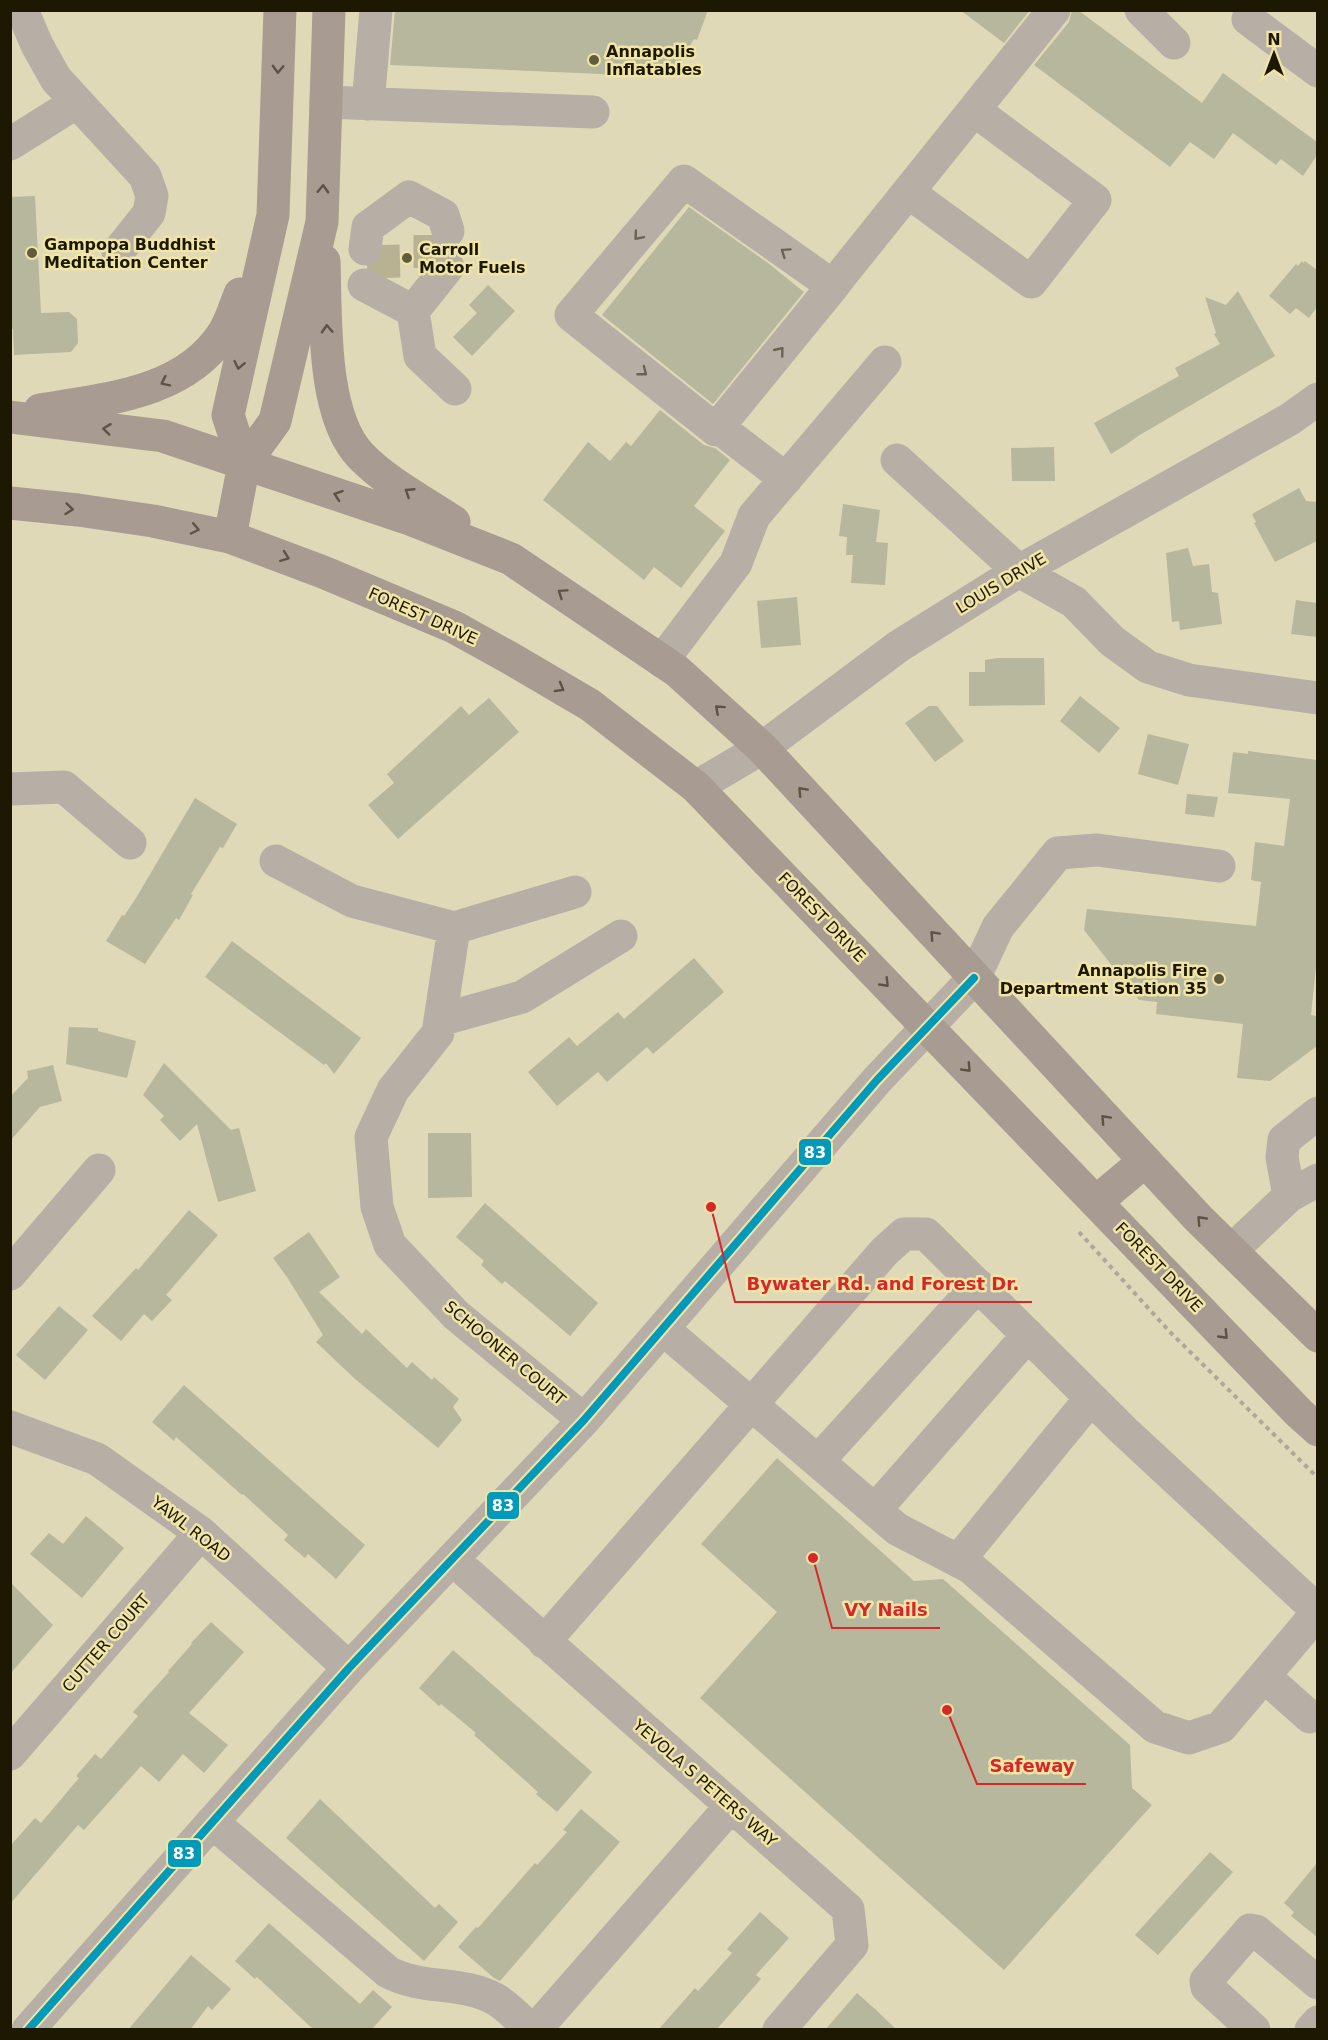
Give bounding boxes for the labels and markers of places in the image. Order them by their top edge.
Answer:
place label: Annapolis Inflatables [606,42,702,79]
marker: Annapolis Inflatables [587,53,601,67]
place label: Gampopa Buddhist Meditation Center [44,235,216,272]
place label: Carroll Motor Fuels [419,240,525,277]
marker: Gampopa Buddhist Meditation Center [25,246,39,260]
marker: Carroll Motor Fuels [400,251,414,265]
place label: Annapolis Fire Department Station 35 [1000,961,1207,998]
marker: Annapolis Fire Department Station 35 [1212,972,1226,986]
callout: Bywater Rd. and Forest Dr. [735,1266,1032,1302]
callout: VY Nails [832,1592,940,1628]
callout: Safeway [977,1748,1086,1784]

